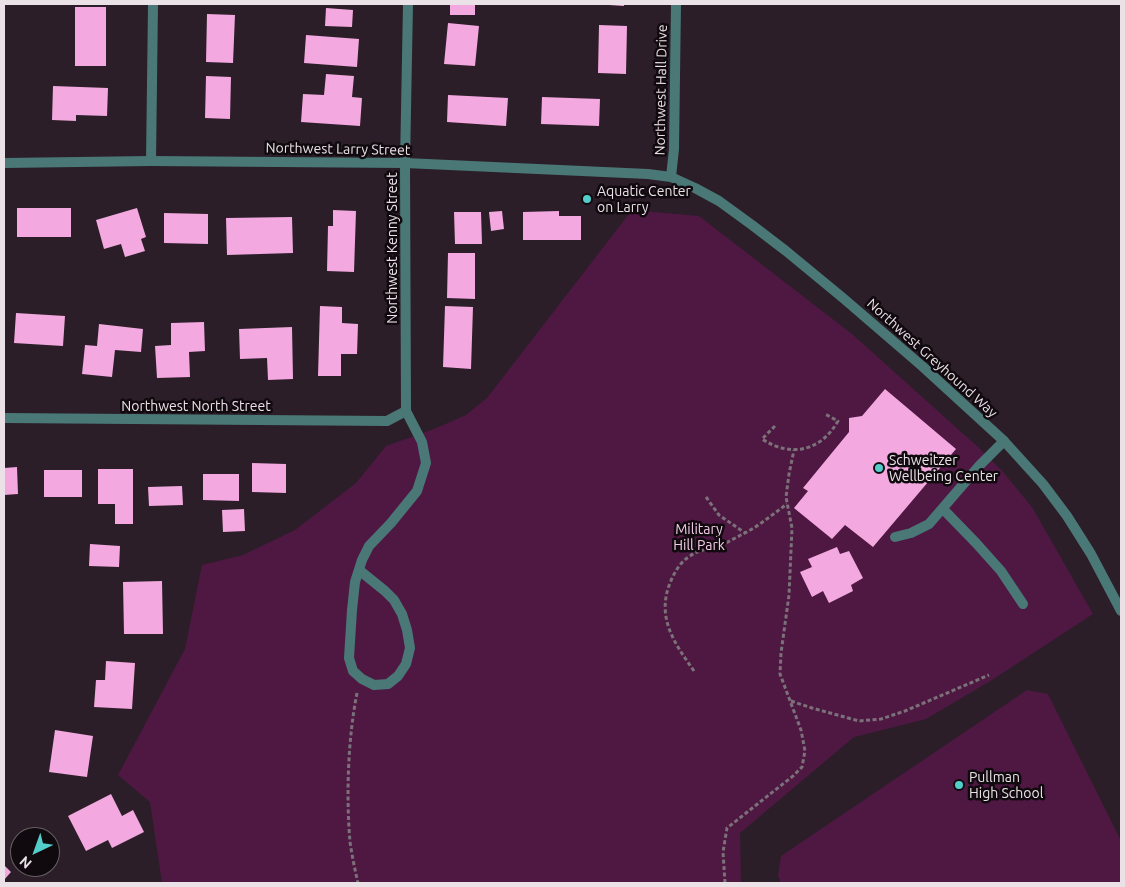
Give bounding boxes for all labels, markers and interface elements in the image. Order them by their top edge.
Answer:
street label: Northwest Hall Drive [651,24,671,156]
street label: Northwest Larry Street [266,139,410,159]
street label: Northwest Kenny Street [384,172,400,324]
place label: Aquatic Center on Larry [597,183,691,216]
marker: Aquatic Center on Larry [581,193,593,205]
street label: Northwest Greyhound Way [863,295,1001,421]
street label: Northwest North Street [121,398,271,414]
place label: Schweitzer Wellbeing Center [889,452,998,484]
marker: Schweitzer Wellbeing Center [873,462,885,474]
park label: Military Hill Park [673,521,725,554]
place label: Pullman High School [969,769,1043,802]
marker: Pullman High School [953,779,965,791]
north arrow [10,827,60,877]
text: N [16,853,35,872]

